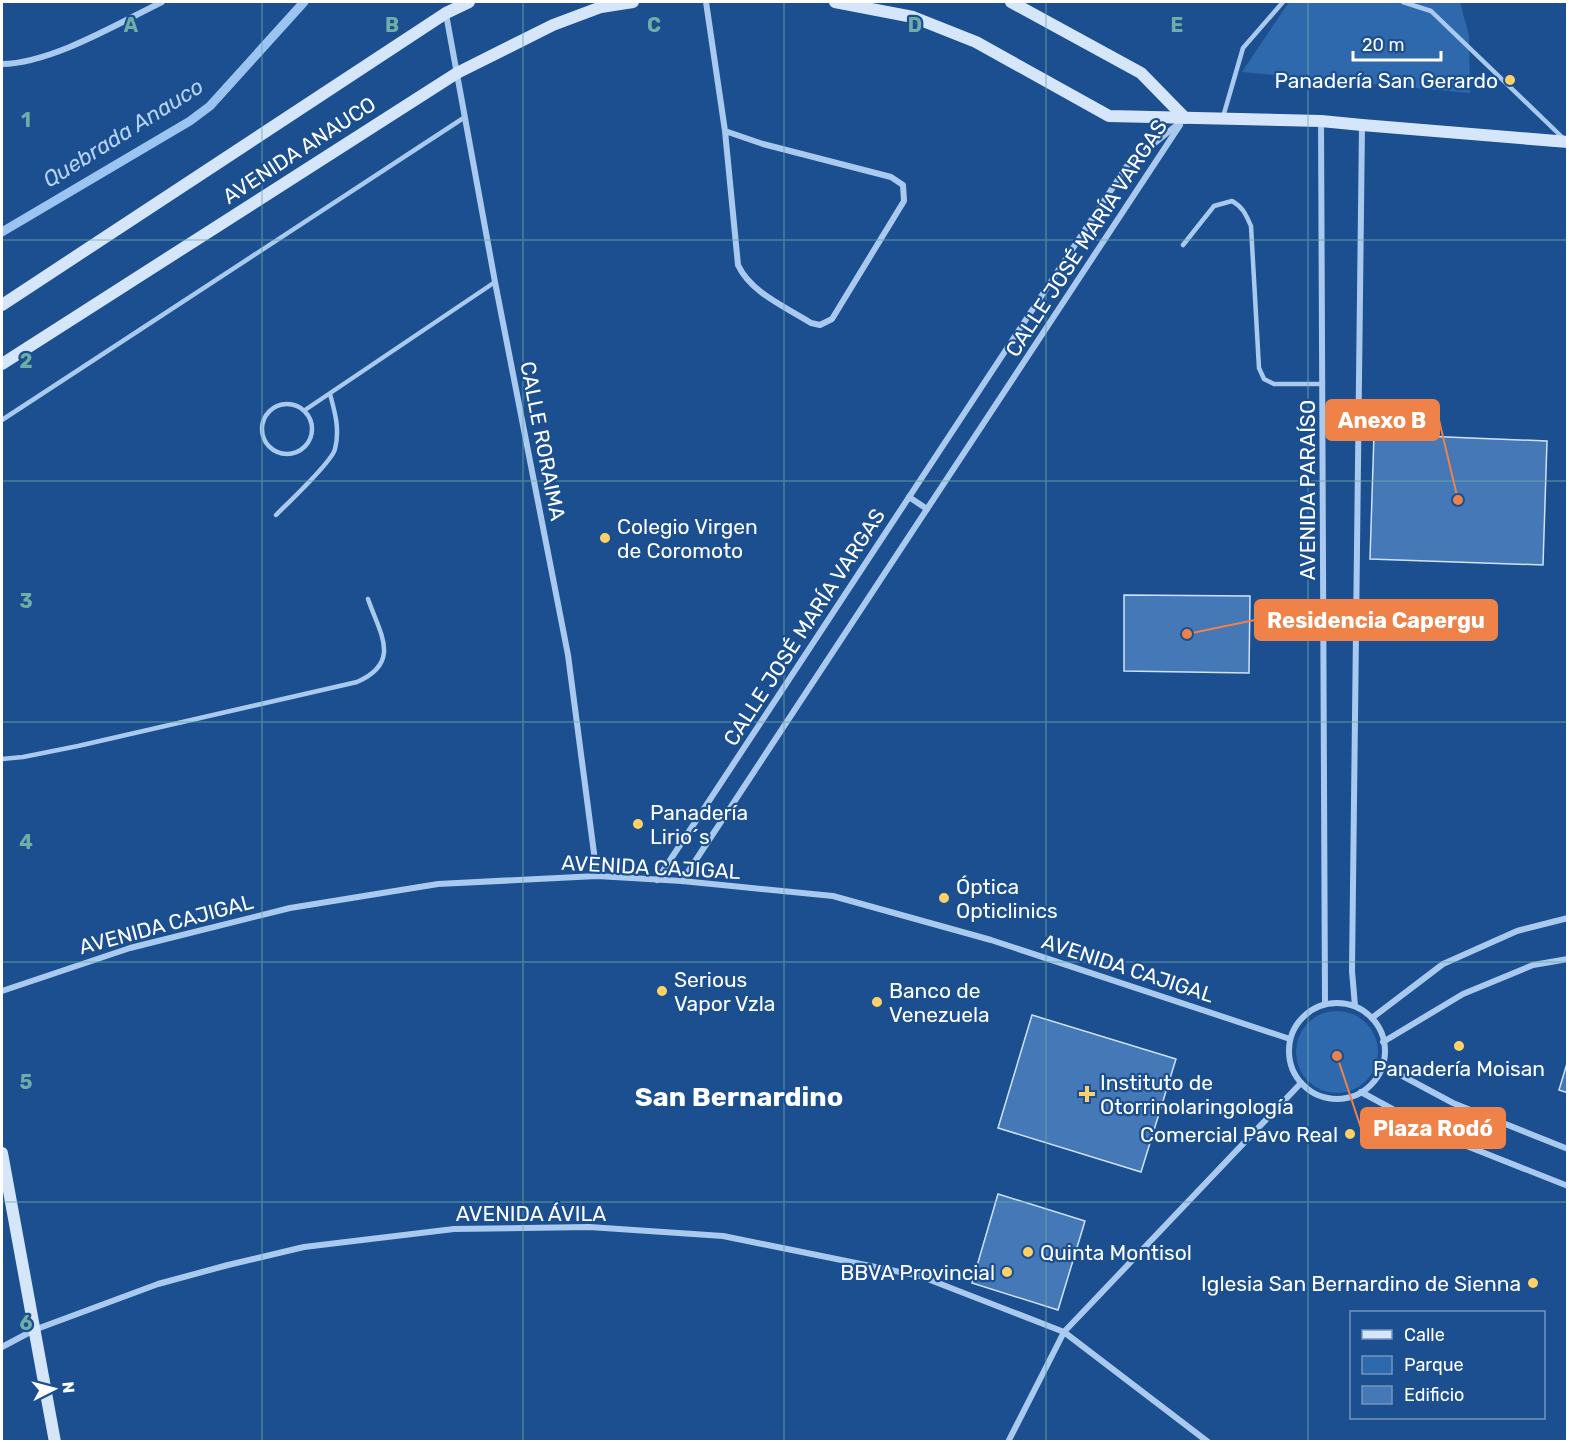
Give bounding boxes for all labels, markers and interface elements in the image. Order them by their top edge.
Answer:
text: A [124,13,139,37]
text: B [385,13,399,37]
text: C [647,13,661,37]
text: D [908,13,922,37]
text: E [1171,13,1183,37]
scale bar [1353,24,1442,62]
text: 20 m [1362,34,1404,56]
place label: Panadería San Gerardo [1274,68,1498,93]
water label: Quebrada Anauco [38,73,208,193]
marker: Panadería San Gerardo [1503,73,1517,87]
street label: AVENIDA ANAUCO [218,91,380,209]
text: 1 [21,108,31,132]
street label: CALLE JOSÉ MARÍA VARGAS [1000,115,1172,361]
text: 2 [20,349,33,373]
street label: CALLE RORAIMA [515,359,571,523]
street label: AVENIDA PARAÍSO [1295,400,1320,580]
callout: Anexo B [1326,400,1439,440]
text: Anexo B [1338,407,1426,434]
street label: CALLE JOSÉ MARÍA VARGAS [718,504,890,750]
place label: Colegio Virgen de Coromoto [617,514,758,563]
marker: Colegio Virgen de Coromoto [598,531,612,545]
text: 3 [19,589,33,613]
callout: Residencia Capergu [1255,600,1497,640]
text: Residencia Capergu [1267,607,1485,634]
place label: Panadería Lirio´s [650,800,748,849]
marker: Panadería Lirio´s [631,817,645,831]
text: 4 [19,830,33,854]
street label: AVENIDA CAJIGAL [561,850,741,884]
place label: Óptica Opticlinics [956,874,1058,923]
street label: AVENIDA CAJIGAL [76,889,256,959]
marker: Óptica Opticlinics [937,891,951,905]
street label: AVENIDA CAJIGAL [1039,928,1217,1008]
place label: Serious Vapor Vzla [674,967,775,1016]
place label: Banco de Venezuela [889,978,990,1027]
marker: Serious Vapor Vzla [655,984,669,998]
marker: Banco de Venezuela [870,995,884,1009]
marker: Panadería Moisan [1452,1039,1466,1053]
place label: Panadería Moisan [1373,1056,1545,1081]
text: 5 [20,1070,33,1094]
place label: Instituto de Otorrinolaringología [1100,1070,1294,1119]
district label: San Bernardino [635,1081,843,1113]
marker: Instituto de Otorrinolaringología [1078,1085,1096,1103]
callout: Plaza Rodó [1361,1108,1505,1148]
text: Plaza Rodó [1373,1115,1493,1142]
place label: Comercial Pavo Real [1140,1122,1338,1147]
marker: Comercial Pavo Real [1343,1127,1357,1141]
street label: AVENIDA ÁVILA [456,1201,606,1226]
place label: Quinta Montisol [1040,1240,1192,1265]
marker: Quinta Montisol [1021,1245,1035,1259]
place label: BBVA Provincial [840,1260,995,1285]
marker: BBVA Provincial [1000,1265,1014,1279]
place label: Iglesia San Bernardino de Sienna [1201,1271,1521,1296]
marker: Iglesia San Bernardino de Sienna [1526,1276,1540,1290]
text: 6 [19,1311,33,1335]
legend [1350,1311,1545,1419]
text: Calle [1404,1324,1445,1346]
text: Parque [1404,1354,1464,1376]
north arrow [24,1359,84,1419]
text: N [58,1381,78,1394]
text: Edificio [1404,1384,1464,1406]

